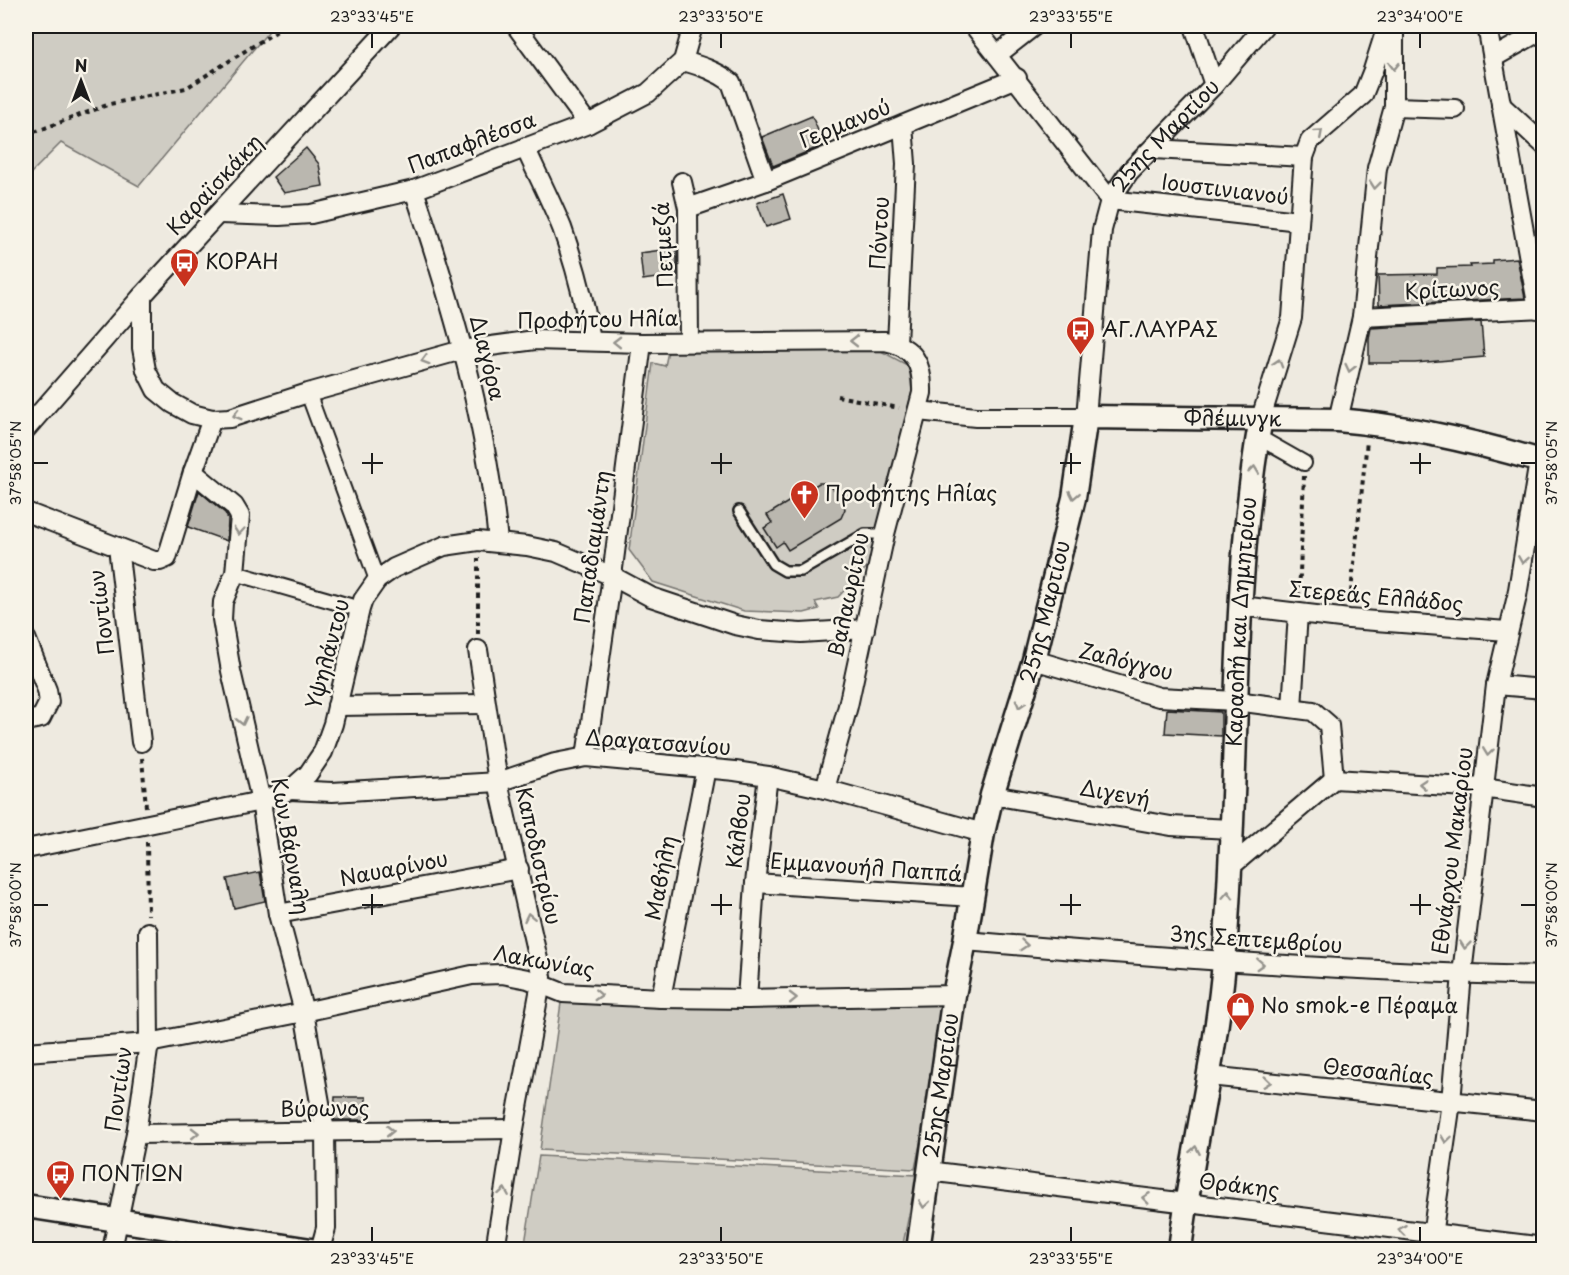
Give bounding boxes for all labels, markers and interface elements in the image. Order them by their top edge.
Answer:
text: 23°33'45"E [330,4,414,27]
text: 23°33'50"E [678,4,764,27]
text: 23°33'55"E [1029,4,1113,27]
text: 23°34'00"E [1377,4,1463,27]
north arrow [51,51,111,111]
text: N [75,53,87,77]
one-way arrow [1388,62,1400,71]
street label: 25ης Μαρτίου [1102,70,1226,198]
street label: Γερμανού [794,89,895,155]
street label: Παπαφλέσσα [402,102,540,180]
street label: Καραϊσκάκη [158,126,269,242]
one-way arrow [1312,129,1323,140]
street label: Ιουστινιανού [1160,164,1291,212]
one-way arrow [1370,180,1382,189]
street label: Πόντου [860,195,896,270]
street label: Πετμεζά [644,201,680,289]
place label: ΚΟΡΑΗ [205,244,279,276]
bus stop icon: ΚΟΡΑΗ [168,246,200,288]
street label: Κρίτωνος [1404,270,1500,306]
street label: Προφήτου Ηλία [517,301,679,335]
street label: Διαγόρα [463,312,515,404]
place label: ΑΓ.ΛΑΥΡΑΣ [1102,312,1218,344]
bus stop icon: ΑΓ.ΛΑΥΡΑΣ [1065,314,1097,356]
one-way arrow [850,335,859,347]
one-way arrow [613,336,622,348]
one-way arrow [420,353,430,365]
one-way arrow [1271,358,1283,369]
one-way arrow [1344,363,1357,373]
street label: Φλέμινγκ [1183,400,1282,433]
one-way arrow [233,408,243,420]
text: 37°58'05"N [3,421,26,505]
text: 37°58'05"N [1539,421,1562,505]
one-way arrow [1247,465,1259,474]
street label: Παπαδιαμάντη [564,468,618,625]
place label: Προφήτης Ηλίας [825,476,997,508]
church icon: Προφήτης Ηλίας [788,478,820,520]
one-way arrow [1068,490,1081,500]
street label: Καραολή και Δημητρίου [1217,495,1263,747]
one-way arrow [233,526,246,535]
street label: Βαλαωρίτου [818,529,876,660]
street label: 25ης Μαρτίου [1010,536,1077,687]
one-way arrow [1517,555,1530,565]
street label: Ποντίων [79,568,121,657]
street label: Στερεάς Ελλάδος [1288,571,1465,619]
street label: Υψηλάντου [296,595,356,712]
street label: Ζαλόγγου [1076,633,1177,687]
one-way arrow [1015,698,1027,709]
one-way arrow [235,716,248,726]
street label: Δραγατσανίου [584,720,732,762]
street label: Εθνάρχου Μακαρίου [1422,745,1480,956]
one-way arrow [1482,747,1494,756]
street label: Διγενή [1078,770,1153,814]
street label: Κων.Βάρναλη [264,775,320,917]
one-way arrow [1418,778,1427,791]
street label: Καποδιστρίου [509,784,571,927]
street label: Κάλβου [717,791,758,870]
street label: Μαβήλη [635,832,683,923]
street label: Ναυαρίνου [337,841,450,893]
street label: Εμμανουήλ Παππά [769,843,963,889]
text: 37°58'00"N [3,862,26,948]
text: 37°58'00"N [1539,862,1562,948]
one-way arrow [1221,890,1234,899]
one-way arrow [524,913,537,923]
street label: 3ης Σεπτεμβρίου [1169,916,1344,960]
street label: Λακωνίας [491,935,598,985]
one-way arrow [1019,939,1028,952]
one-way arrow [1459,941,1472,950]
one-way arrow [1255,957,1264,970]
one-way arrow [593,988,602,1001]
place label: No smok-e Πέραμα [1261,988,1458,1020]
shop icon: No smok-e Πέραμα [1224,990,1256,1032]
one-way arrow [788,992,797,1004]
street label: 25ης Μαρτίου [913,1010,965,1160]
street label: Ποντίων [95,1044,139,1133]
street label: Θεσσαλίας [1321,1048,1435,1092]
one-way arrow [1262,1075,1271,1088]
street label: Βύρωνος [280,1090,370,1124]
one-way arrow [385,1125,394,1137]
one-way arrow [190,1127,199,1139]
one-way arrow [1440,1135,1452,1144]
one-way arrow [1188,1146,1201,1156]
place label: ΠΟΝΤΙΩΝ [81,1156,183,1188]
bus stop icon: ΠΟΝΤΙΩΝ [44,1158,76,1200]
street label: Θράκης [1197,1163,1281,1205]
one-way arrow [498,1187,510,1196]
one-way arrow [1141,1192,1151,1204]
one-way arrow [918,1200,930,1209]
one-way arrow [1398,1224,1407,1236]
text: 23°33'45"E [330,1246,414,1269]
text: 23°33'50"E [678,1246,764,1269]
text: 23°33'55"E [1029,1246,1113,1269]
text: 23°34'00"E [1377,1246,1463,1269]

